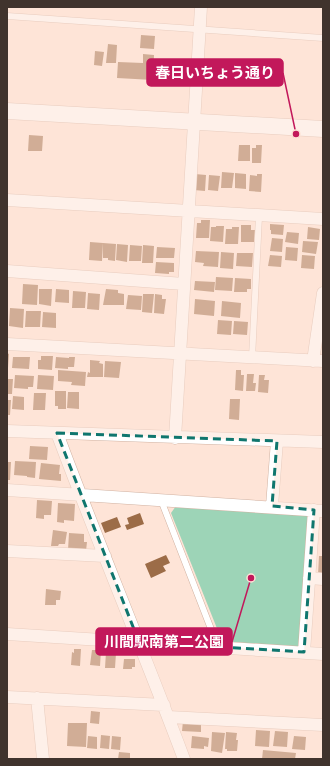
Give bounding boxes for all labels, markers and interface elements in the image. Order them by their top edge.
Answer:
callout: 春日いちょう通り [147,59,283,86]
text: 春日いちょう通り [155,62,275,82]
callout: 川間駅南第二公園 [96,628,232,655]
text: 川間駅南第二公園 [104,631,224,651]

